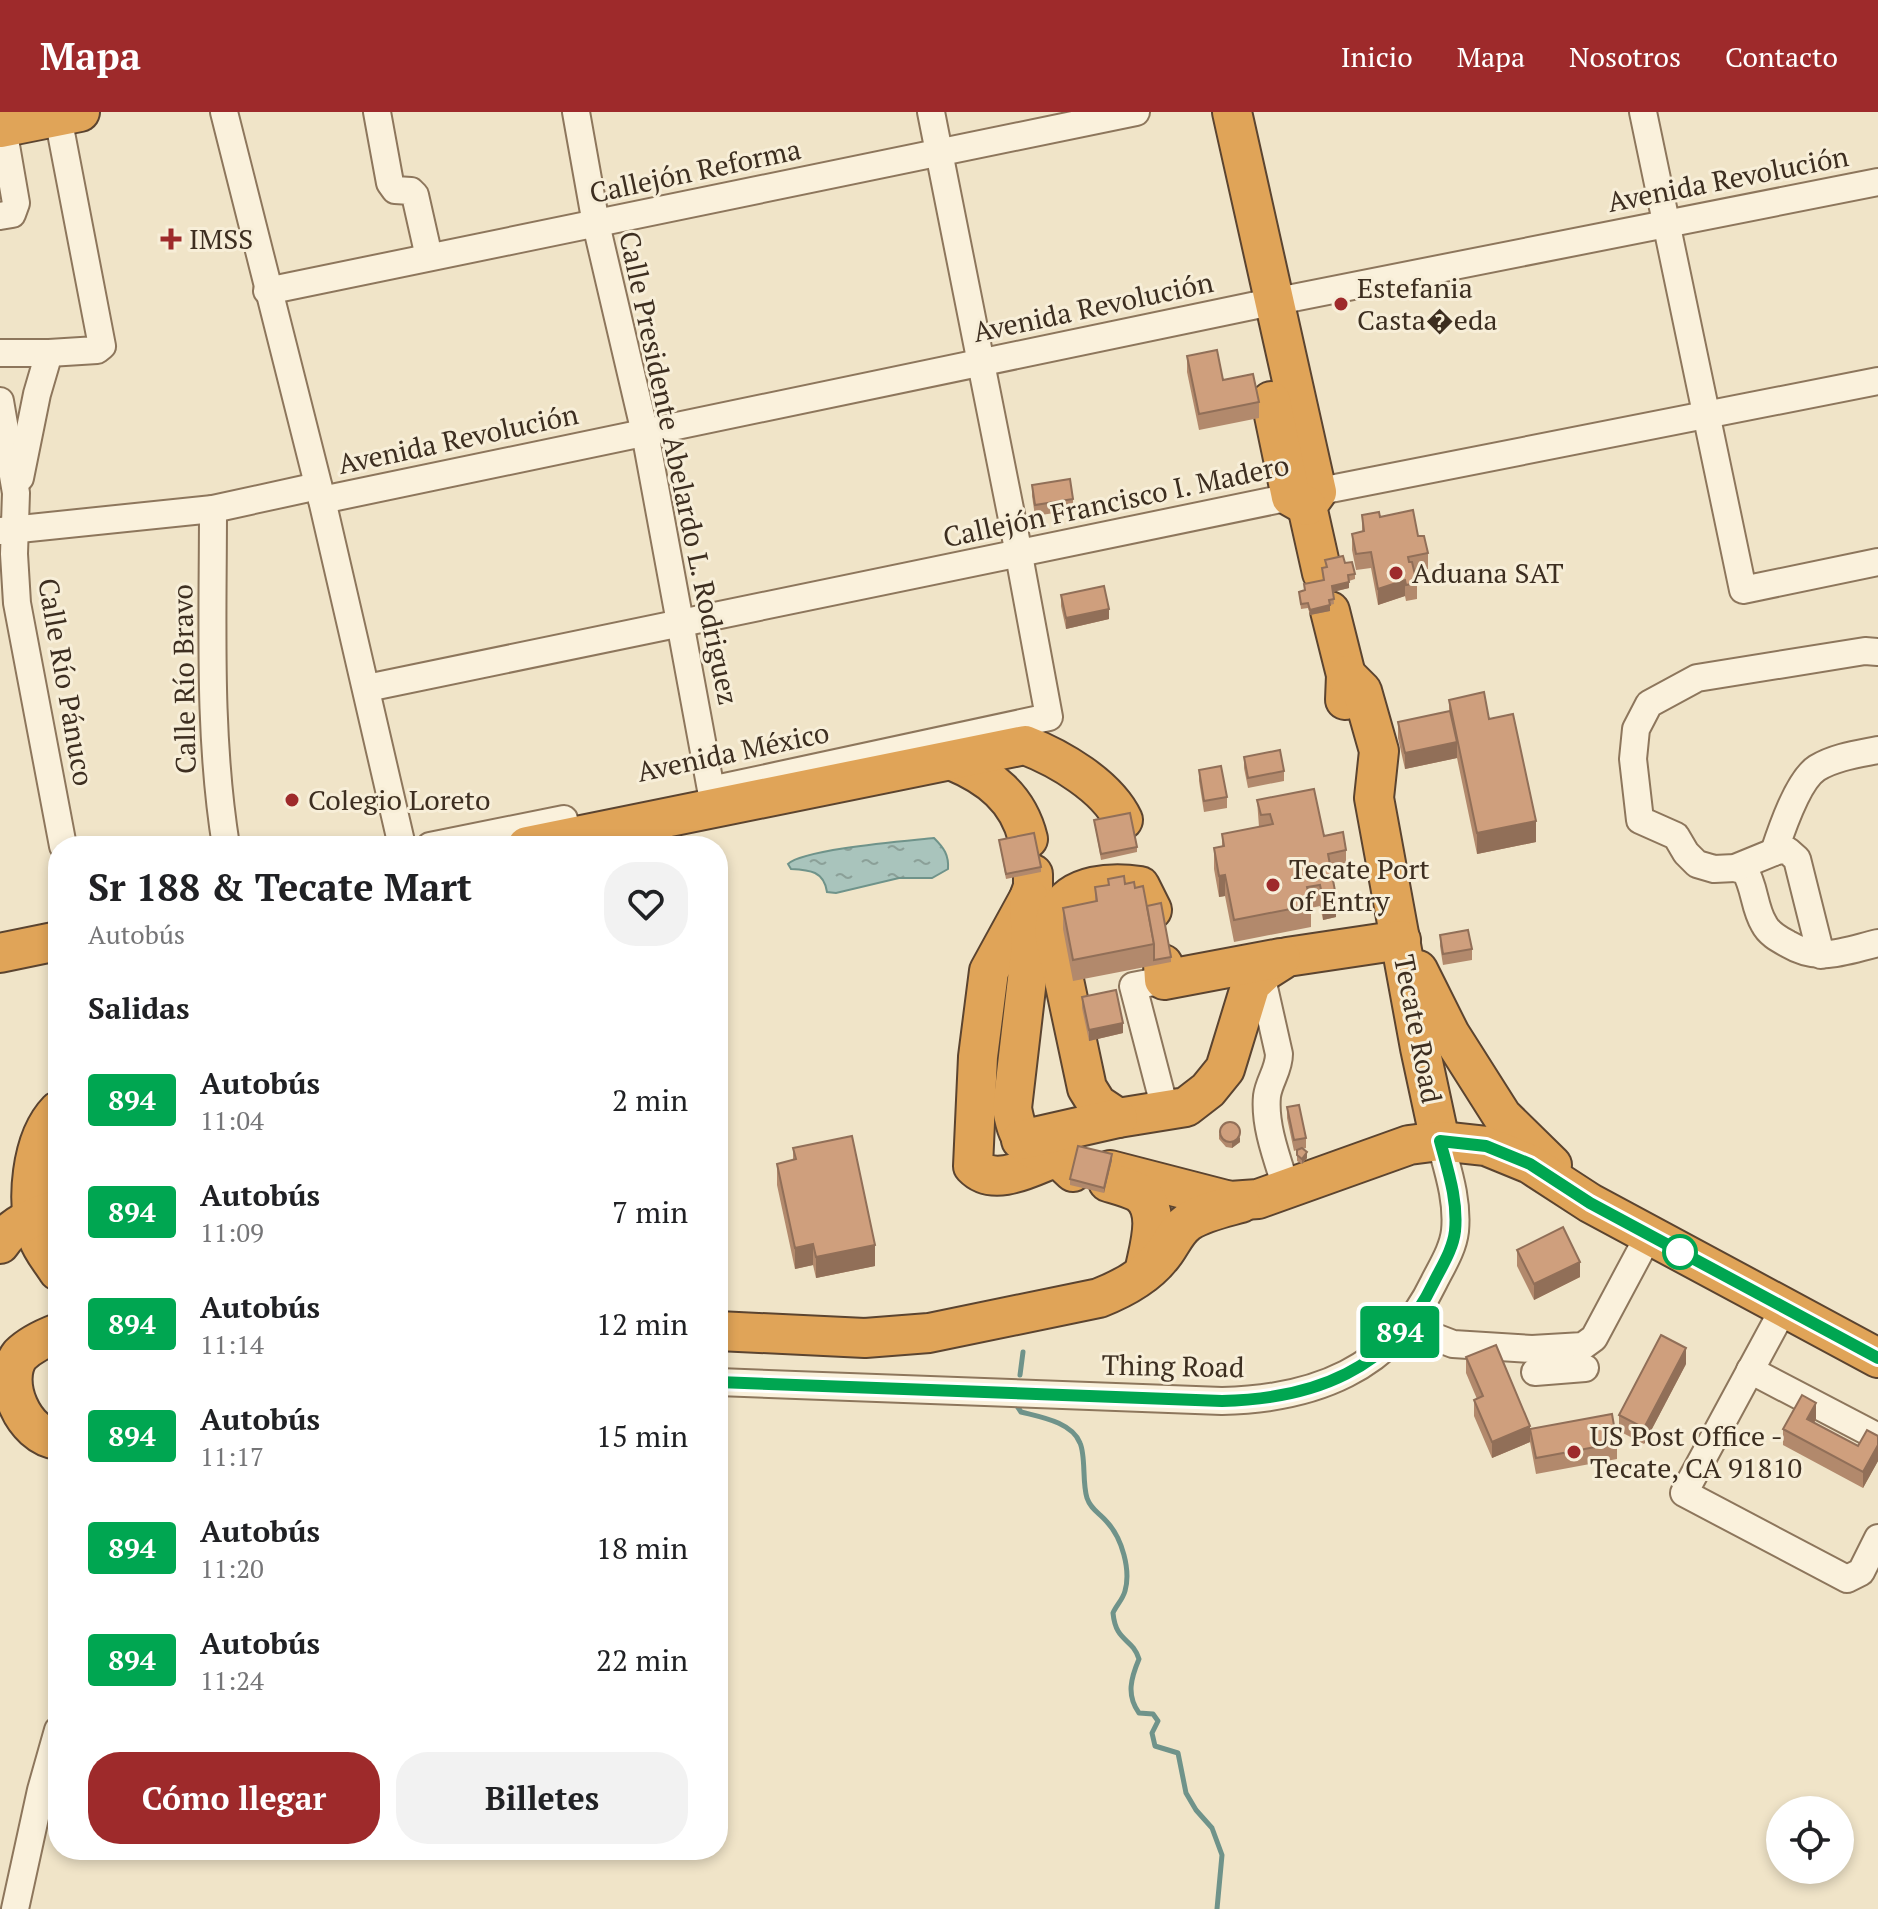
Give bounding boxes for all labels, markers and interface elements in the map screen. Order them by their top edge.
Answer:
text: Mapa [40,31,141,81]
text: Inicio [1341,38,1413,75]
text: Mapa [1457,38,1525,75]
text: Nosotros [1569,38,1681,75]
text: Contacto [1725,38,1838,75]
street label: Callejón Reforma [586,130,804,211]
street label: Avenida Revolución [1604,137,1852,220]
place label: IMSS [189,220,253,257]
marker: IMSS [160,228,182,250]
street label: Calle Presidente Abelardo L. Rodriguez [611,228,748,708]
street label: Avenida Revolución [969,263,1217,350]
place label: Estefania Casta�eda [1357,269,1498,338]
marker: Estefania Casta�eda [1332,295,1350,313]
street label: Avenida Revolución [334,395,582,482]
street label: Callejón Francisco I. Madero [939,446,1292,555]
place label: Aduana SAT [1412,554,1564,591]
marker: Aduana SAT [1387,564,1405,582]
street label: Calle Río Pánuco [30,575,103,789]
street label: Calle Río Bravo [163,584,204,774]
street label: Avenida México [634,713,832,790]
place label: Colegio Loreto [308,781,490,818]
marker: Colegio Loreto [283,791,301,809]
place label: Tecate Port of Entry [1289,850,1430,919]
text: Sr 188 & Tecate Mart [88,862,472,912]
button: heart [604,862,688,946]
marker: Tecate Port of Entry [1264,876,1282,894]
text: Autobús [88,917,185,951]
street label: Tecate Road [1386,951,1451,1106]
text: Salidas [88,988,190,1028]
text: Autobús [200,1063,320,1103]
text: 2 min [612,1080,688,1120]
text: 894 [108,1081,156,1118]
text: 11:04 [200,1103,264,1137]
text: Autobús [200,1175,320,1215]
text: 7 min [612,1192,688,1232]
text: 894 [108,1193,156,1230]
text: 11:09 [200,1215,264,1249]
unlabelled marker [1663,1235,1697,1269]
text: Autobús [200,1287,320,1327]
text: 12 min [596,1304,688,1344]
text: 894 [108,1305,156,1342]
line badge: 894 [1354,1306,1446,1358]
text: 894 [1376,1313,1424,1350]
text: 11:14 [200,1327,264,1361]
street label: Thing Road [1101,1346,1245,1385]
text: Autobús [200,1399,320,1439]
text: 15 min [596,1416,688,1456]
text: 894 [108,1417,156,1454]
place label: US Post Office - Tecate, CA 91810 [1590,1417,1802,1486]
text: 11:17 [200,1439,264,1473]
marker: US Post Office - Tecate, CA 91810 [1565,1443,1583,1461]
text: Autobús [200,1511,320,1551]
text: 18 min [596,1528,688,1568]
text: 894 [108,1529,156,1566]
text: 11:20 [200,1551,264,1585]
text: Autobús [200,1623,320,1663]
text: 22 min [596,1640,688,1680]
text: 894 [108,1641,156,1678]
text: 11:24 [200,1663,264,1697]
button: Cómo llegar [88,1752,380,1844]
button: Billetes [396,1752,688,1844]
map controls [1766,1796,1854,1884]
button: locate [1766,1796,1854,1884]

